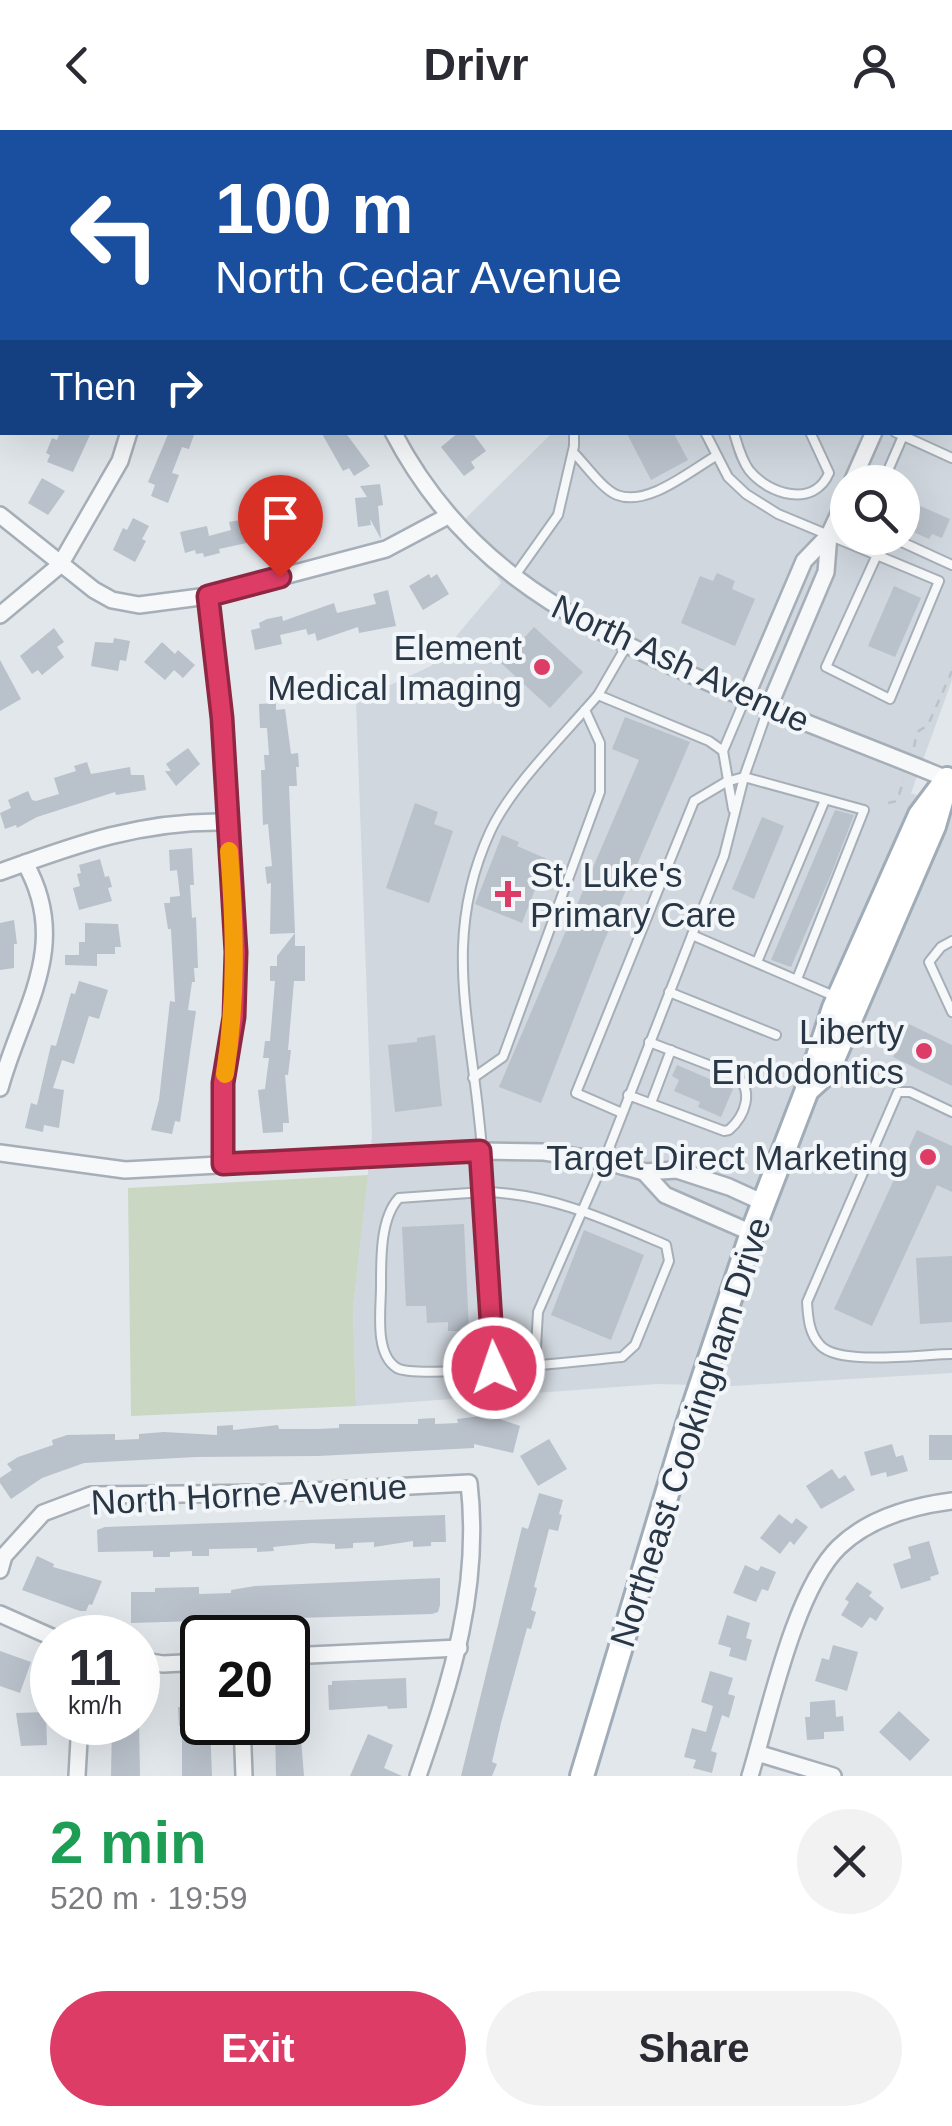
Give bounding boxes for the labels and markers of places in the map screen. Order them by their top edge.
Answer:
pin [238,475,323,578]
place label: Element Medical Imaging [267,628,522,707]
marker: Element Medical Imaging [531,656,553,678]
place label: St. Luke's Primary Care [530,855,736,934]
marker: St. Luke's Primary Care [495,881,521,907]
place label: Liberty Endodontics [711,1012,904,1091]
marker: Liberty Endodontics [913,1040,935,1062]
place label: Target Direct Marketing [546,1138,908,1177]
marker: Target Direct Marketing [917,1146,939,1168]

